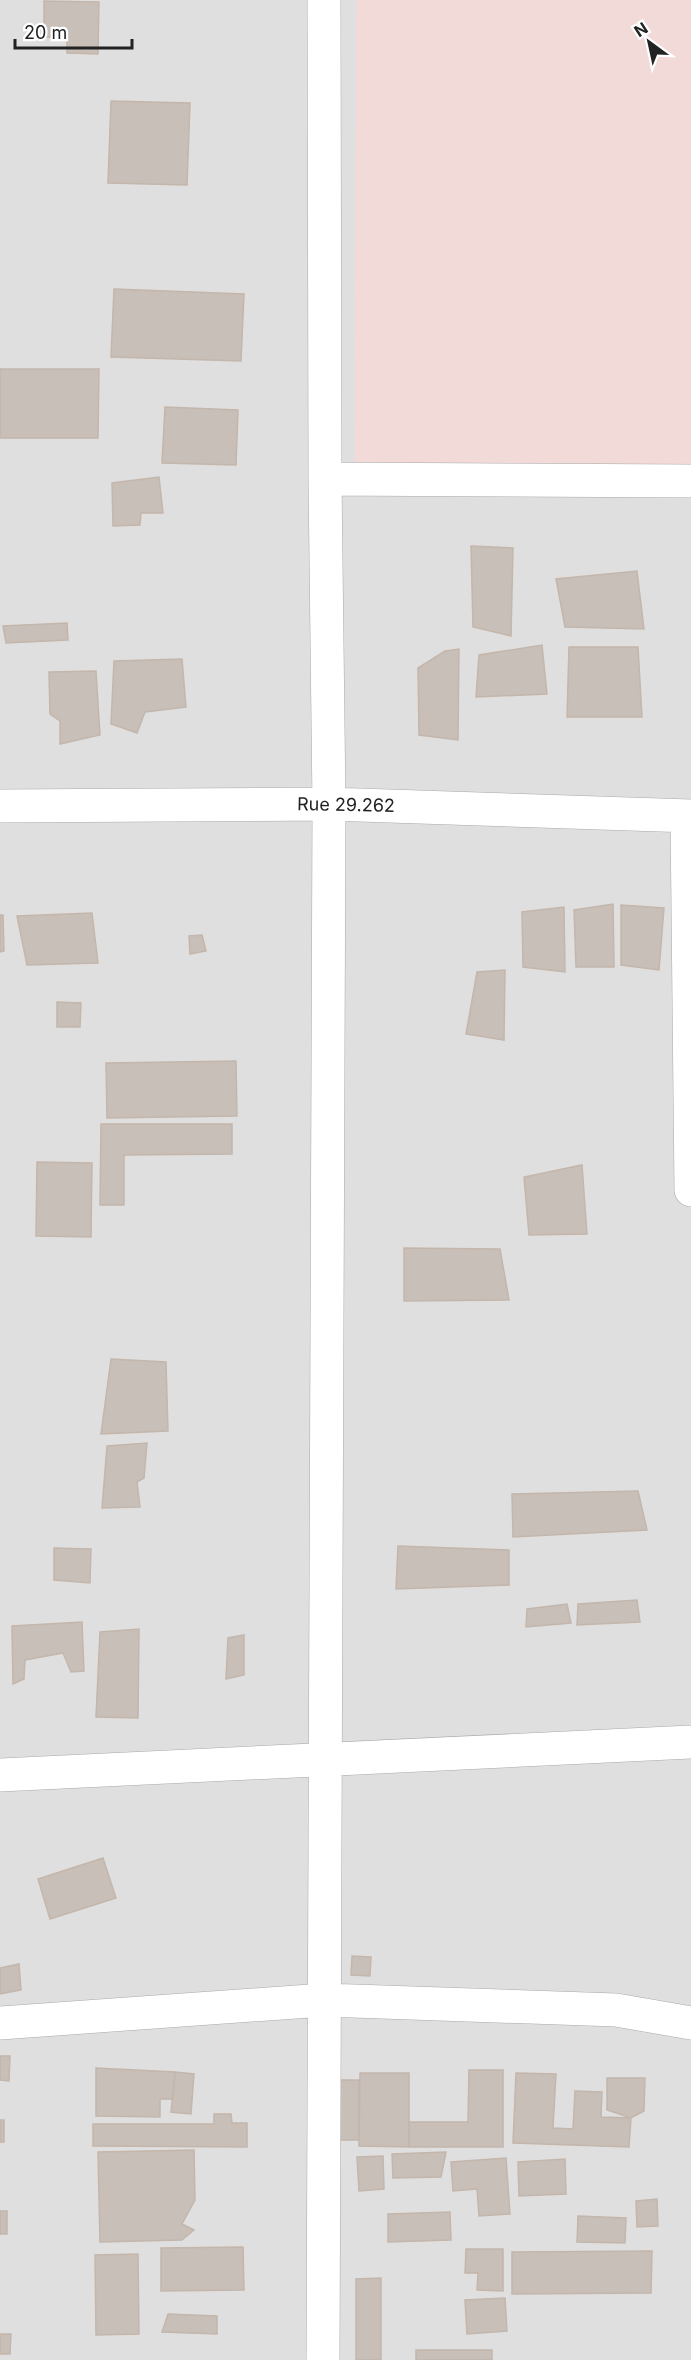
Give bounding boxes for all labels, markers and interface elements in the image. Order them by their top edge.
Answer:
scale bar [15,12,132,50]
north arrow [619,12,679,72]
text: N [630,18,651,41]
text: 20 m [24,22,67,43]
street label: Rue 29.262 [297,793,395,816]

